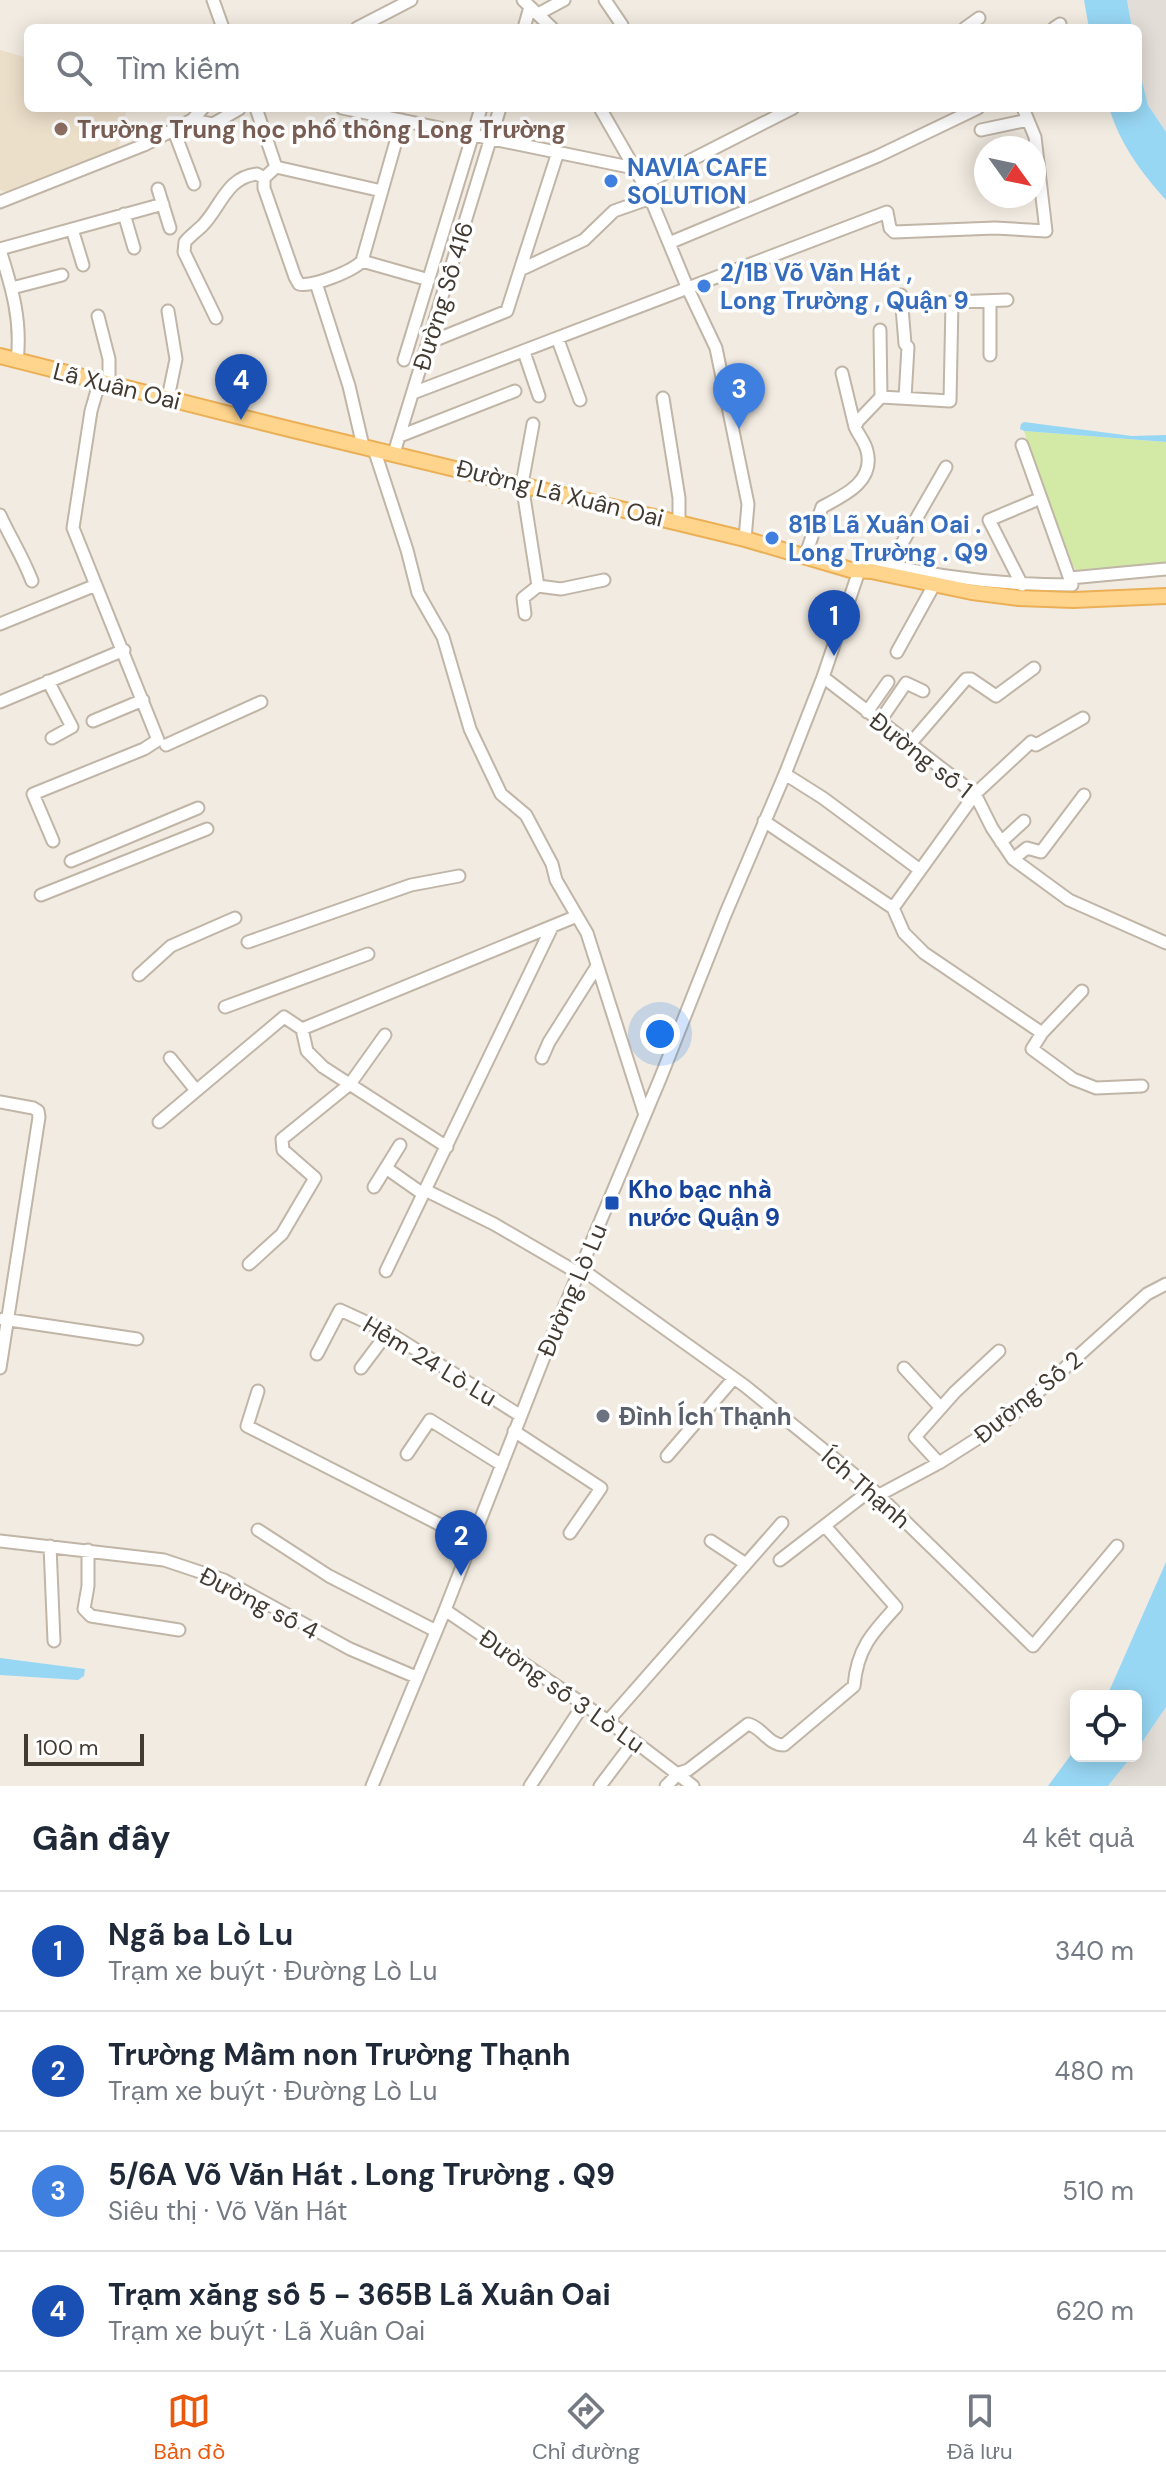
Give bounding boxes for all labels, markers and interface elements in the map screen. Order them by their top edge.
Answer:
search box [24,24,1142,112]
icon: search [52,46,96,90]
text: Tìm kiếm [116,49,240,88]
place label: Trường Trung học phổ thông Long Trường [77,114,566,145]
marker: Trường Trung học phổ thông Long Trường [52,120,70,138]
north arrow [974,136,1046,208]
place label: NAVIA CAFE SOLUTION [627,152,767,211]
marker: NAVIA CAFE SOLUTION [602,172,620,190]
street label: Đường Số 416 [406,218,480,374]
place label: 2/1B Võ Văn Hát , Long Trường , Quận 9 [720,257,969,316]
marker: 2/1B Võ Văn Hát , Long Trường , Quận 9 [695,277,713,295]
pin: 4 [215,354,267,420]
street label: Lã Xuân Oai [50,355,184,417]
pin: 3 [713,363,765,429]
street label: Đường Lã Xuân Oai [453,452,667,534]
place label: 81B Lã Xuân Oai . Long Trường . Q9 [788,509,988,568]
marker: 81B Lã Xuân Oai . Long Trường . Q9 [763,529,781,547]
pin: 1 [808,590,860,656]
street label: Đường số 1 [863,705,979,805]
your location [640,1014,680,1054]
place label: Kho bạc nhà nước Quận 9 [628,1174,780,1233]
marker: Kho bạc nhà nước Quận 9 [603,1194,621,1212]
street label: Đường Lò Lu [530,1219,614,1361]
street label: Hẻm 24 Lò Lu [357,1309,503,1413]
street label: Đường Số 2 [967,1344,1089,1450]
place label: Đình Ích Thạnh [619,1400,792,1432]
marker: Đình Ích Thạnh [594,1407,612,1425]
street label: Ích Thạnh [815,1441,917,1535]
pin: 2 [435,1510,487,1576]
street label: Đường số 4 [194,1560,324,1646]
street label: Đường số 3 Lò Lu [473,1622,651,1760]
map controls [1070,1690,1142,1762]
button: locate [1070,1690,1142,1762]
scale bar [24,1730,144,1766]
text: 100 m [36,1733,98,1762]
text: Gần đây [32,1816,170,1861]
text: 4 kết quả [1022,1821,1134,1855]
text: Ngã ba Lò Lu [108,1915,293,1954]
text: 1 [53,1934,63,1968]
text: 340 m [1055,1934,1134,1968]
text: Trạm xe buýt · Đường Lò Lu [108,1954,437,1988]
text: Trường Mầm non Trường Thạnh [108,2035,571,2074]
text: 2 [50,2054,66,2088]
text: 480 m [1055,2054,1134,2088]
text: Trạm xe buýt · Đường Lò Lu [108,2074,437,2108]
text: 5/6A Võ Văn Hát . Long Trường . Q9 [108,2155,615,2194]
text: 3 [50,2174,66,2208]
text: 510 m [1062,2174,1134,2208]
text: Siêu thị · Võ Văn Hát [108,2194,347,2228]
text: Trạm xăng số 5 - 365B Lã Xuân Oai [108,2275,611,2314]
text: 4 [50,2294,66,2328]
text: 620 m [1056,2294,1134,2328]
text: Trạm xe buýt · Lã Xuân Oai [108,2314,425,2348]
tab: Bản đồ [153,2389,225,2466]
tab: Chỉ đường [532,2389,640,2466]
tab: Đã lưu [947,2389,1013,2466]

